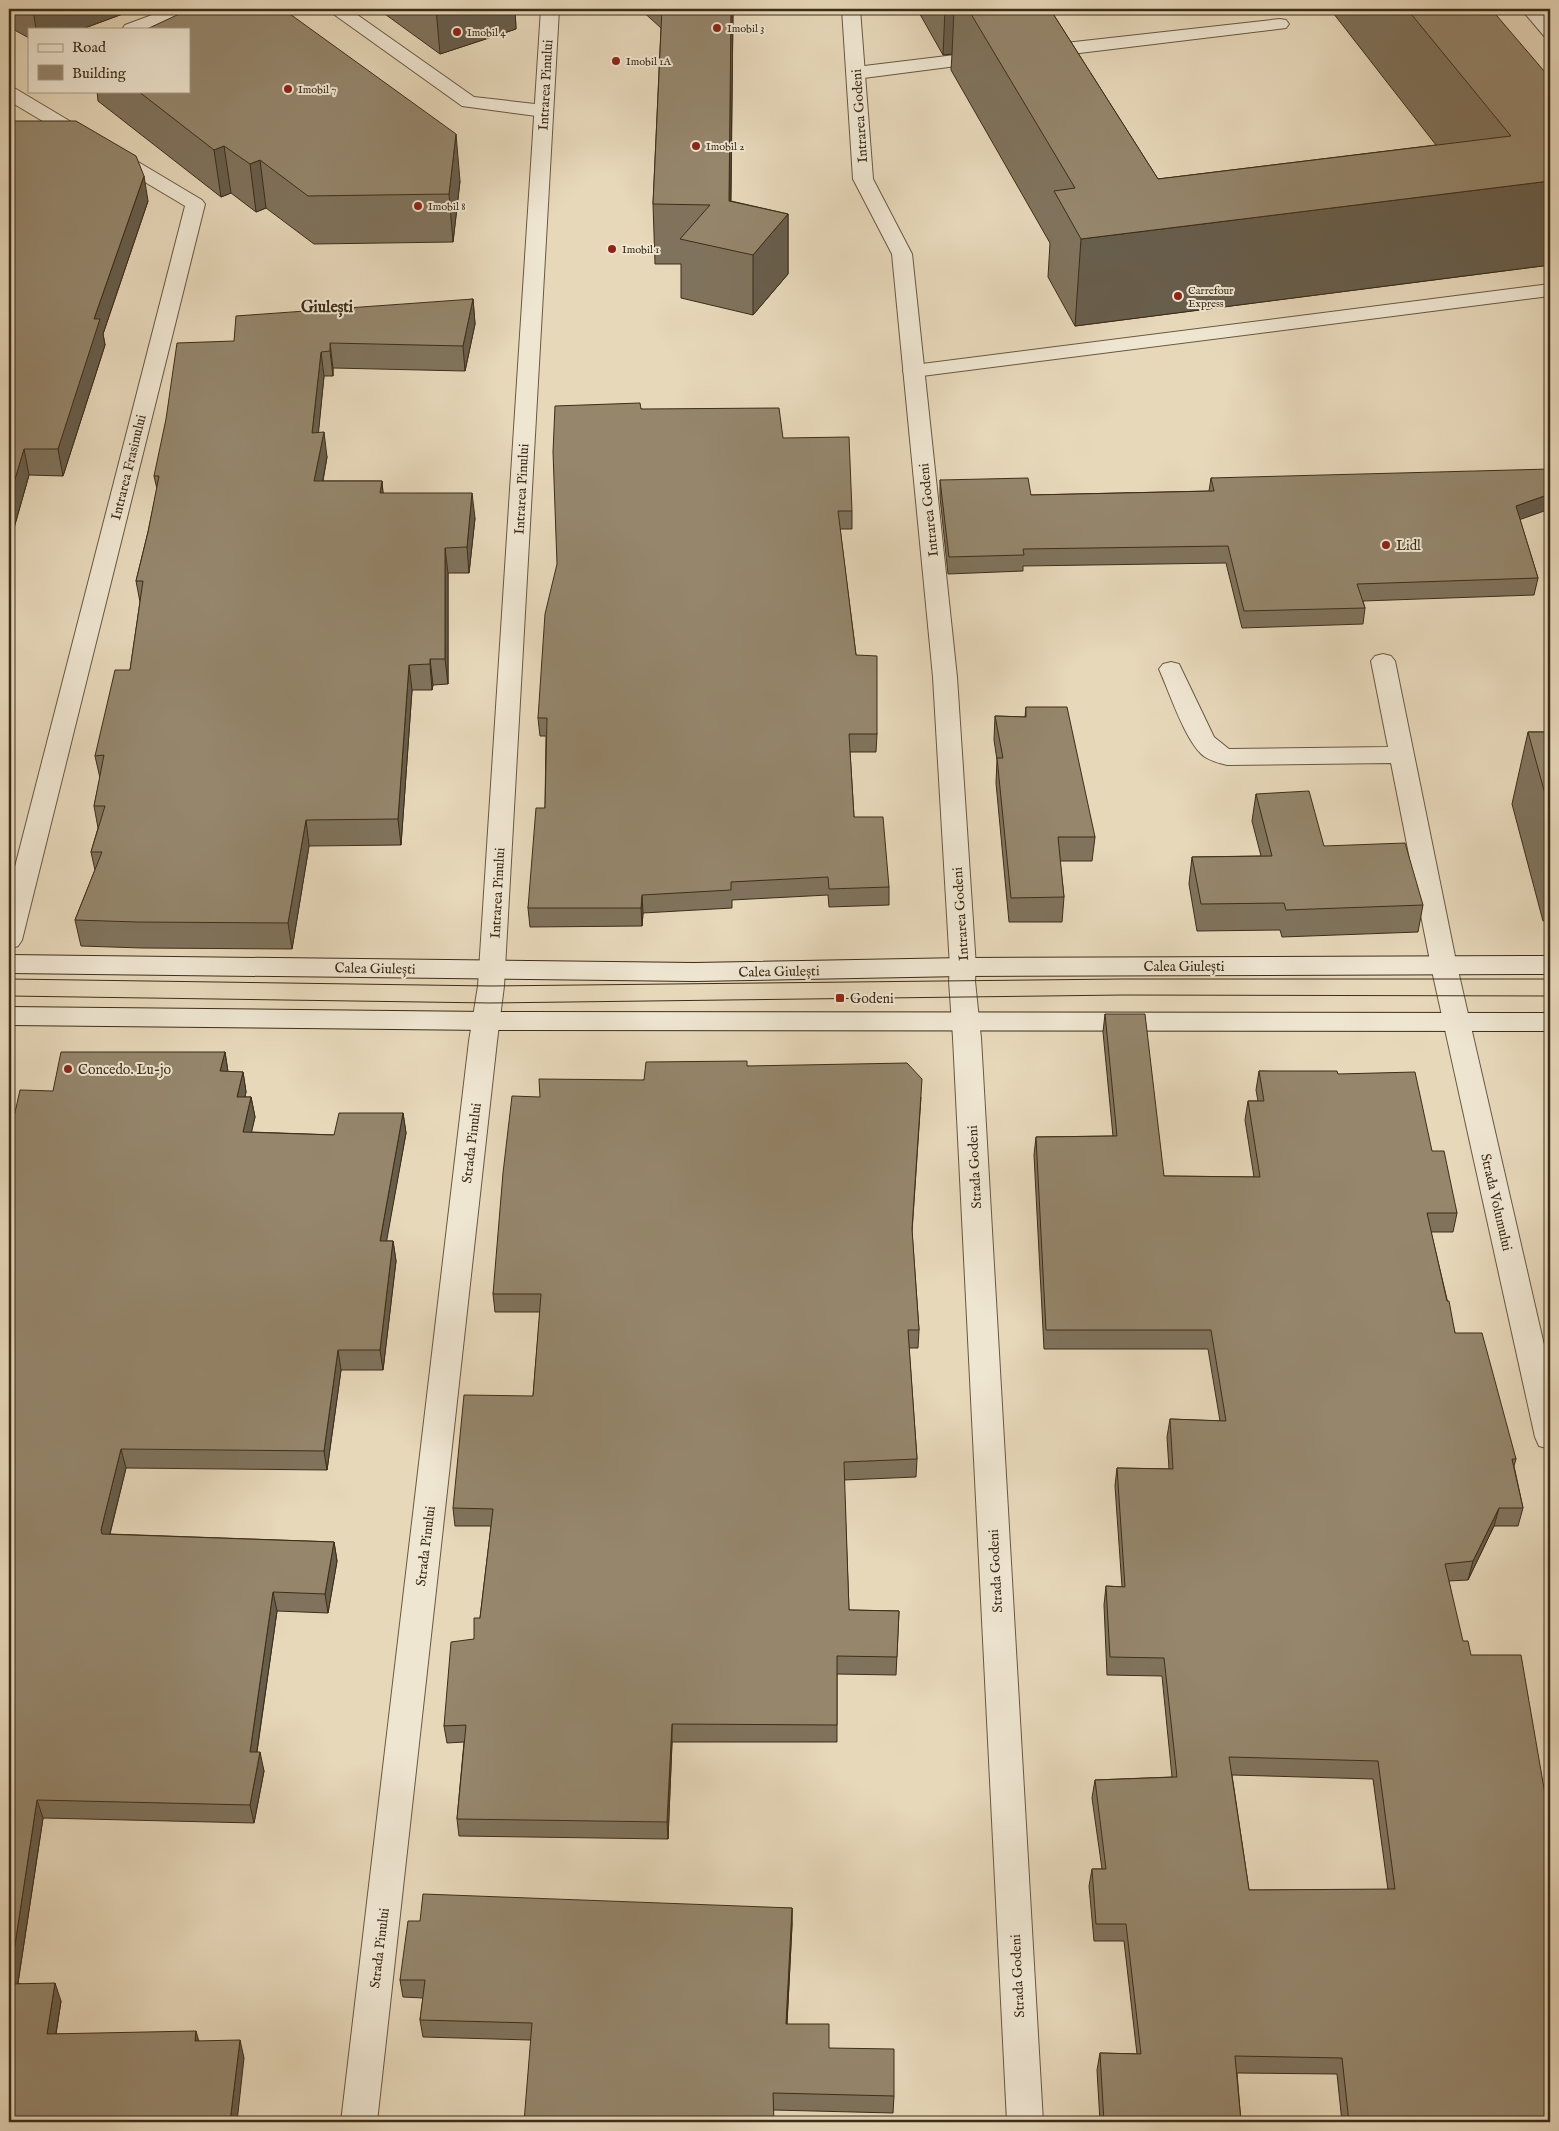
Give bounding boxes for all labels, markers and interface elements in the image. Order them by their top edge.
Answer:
marker: Imobil 3 [711,22,723,34]
place label: Imobil 3 [727,22,764,36]
marker: Imobil 4 [451,26,463,38]
place label: Imobil 4 [467,26,506,40]
legend [28,28,190,92]
text: Road [72,38,107,57]
street label: Intrarea Pinului [535,39,557,131]
marker: Imobil 1A [610,55,622,67]
place label: Imobil 1A [626,55,671,69]
text: Building [72,64,127,83]
street label: Intrarea Godeni [848,68,872,163]
marker: Imobil 7 [282,83,294,95]
place label: Imobil 7 [298,83,336,97]
marker: Imobil 2 [690,140,702,152]
place label: Imobil 2 [706,140,744,154]
marker: Imobil 8 [412,200,424,212]
place label: Imobil 8 [428,200,466,214]
marker: Imobil 1 [606,243,618,255]
place label: Imobil 1 [622,243,659,257]
place label: Carrefour Express [1188,284,1233,311]
marker: Carrefour Express [1172,290,1184,302]
district label: Giulești [301,298,354,318]
street label: Intrarea Frasinului [107,412,151,522]
street label: Intrarea Pinului [511,443,533,535]
street label: Intrarea Godeni [915,462,943,558]
place label: Lidl [1396,537,1421,555]
marker: Lidl [1380,539,1392,551]
street label: Intrarea Pinului [487,847,509,939]
street label: Intrarea Godeni [949,866,973,961]
street label: Calea Giulești [1143,958,1225,976]
street label: Calea Giulești [334,959,416,979]
street label: Calea Giulești [738,962,820,982]
place label: Godeni [850,990,894,1008]
marker: Godeni [834,992,846,1004]
place label: Concedo. Lu-jo [78,1061,172,1079]
marker: Concedo. Lu-jo [62,1063,74,1075]
street label: Strada Pinului [458,1102,486,1184]
street label: Strada Godeni [964,1125,986,1209]
street label: Strada Volumului [1476,1152,1516,1253]
street label: Strada Pinului [412,1505,440,1587]
street label: Strada Godeni [985,1529,1007,1613]
street label: Strada Pinului [366,1907,394,1989]
street label: Strada Godeni [1007,1934,1029,2018]

